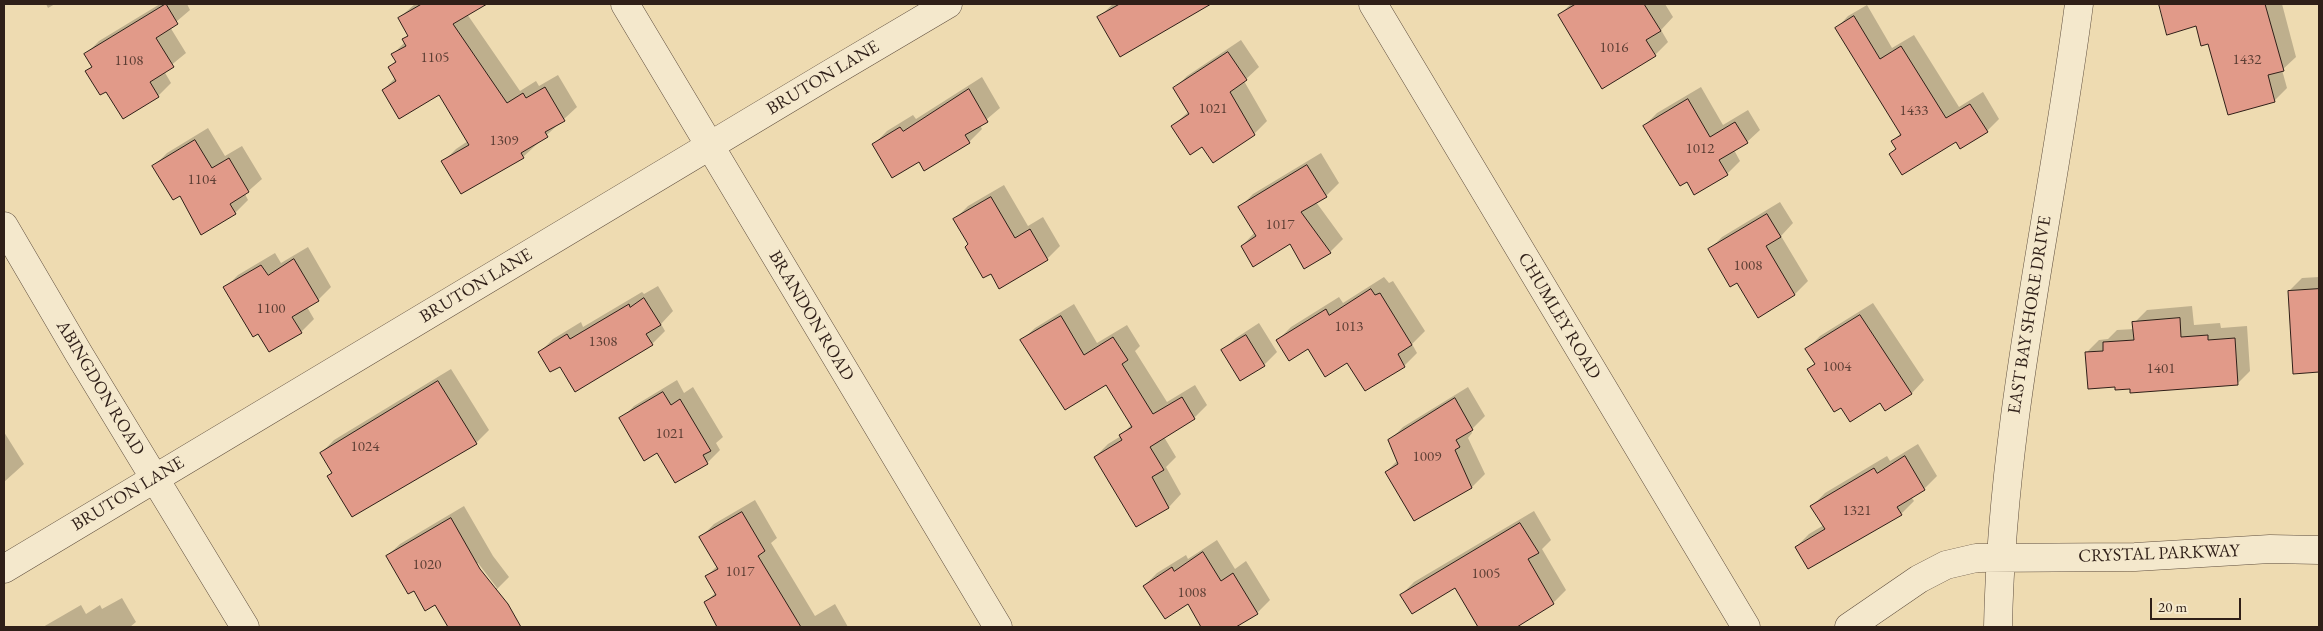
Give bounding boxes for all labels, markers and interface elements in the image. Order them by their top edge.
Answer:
street label: BRUTON LANE [763,36,883,120]
house number: 1016 [1600,39,1628,57]
house number: 1105 [421,49,449,67]
house number: 1432 [2233,51,2261,69]
house number: 1108 [115,52,143,70]
house number: 1021 [1199,100,1227,118]
house number: 1433 [1900,102,1928,120]
house number: 1309 [490,132,518,150]
house number: 1012 [1686,140,1714,158]
house number: 1104 [188,171,216,189]
street label: EAST BAY SHORE DRIVE [2004,214,2056,416]
house number: 1017 [1266,216,1294,234]
street label: BRUTON LANE [416,244,536,328]
street label: BRANDON ROAD [764,247,858,385]
street label: CHUMLEY ROAD [1513,249,1605,383]
house number: 1008 [1734,257,1762,275]
house number: 1100 [257,300,285,318]
street label: ABINGDON ROAD [51,317,149,459]
house number: 1013 [1335,318,1363,336]
house number: 1308 [589,333,617,351]
house number: 1004 [1823,358,1851,376]
house number: 1401 [2147,360,2175,378]
house number: 1021 [656,425,684,443]
house number: 1024 [351,438,379,456]
house number: 1009 [1413,448,1441,466]
street label: BRUTON LANE [68,452,188,536]
house number: 1321 [1843,502,1871,520]
street label: CRYSTAL PARKWAY [2078,540,2240,568]
house number: 1020 [413,556,441,574]
house number: 1017 [726,563,754,581]
house number: 1005 [1472,565,1500,583]
house number: 1008 [1178,584,1206,602]
scale bar [2153,588,2244,620]
text: 20 m [2158,597,2187,616]

